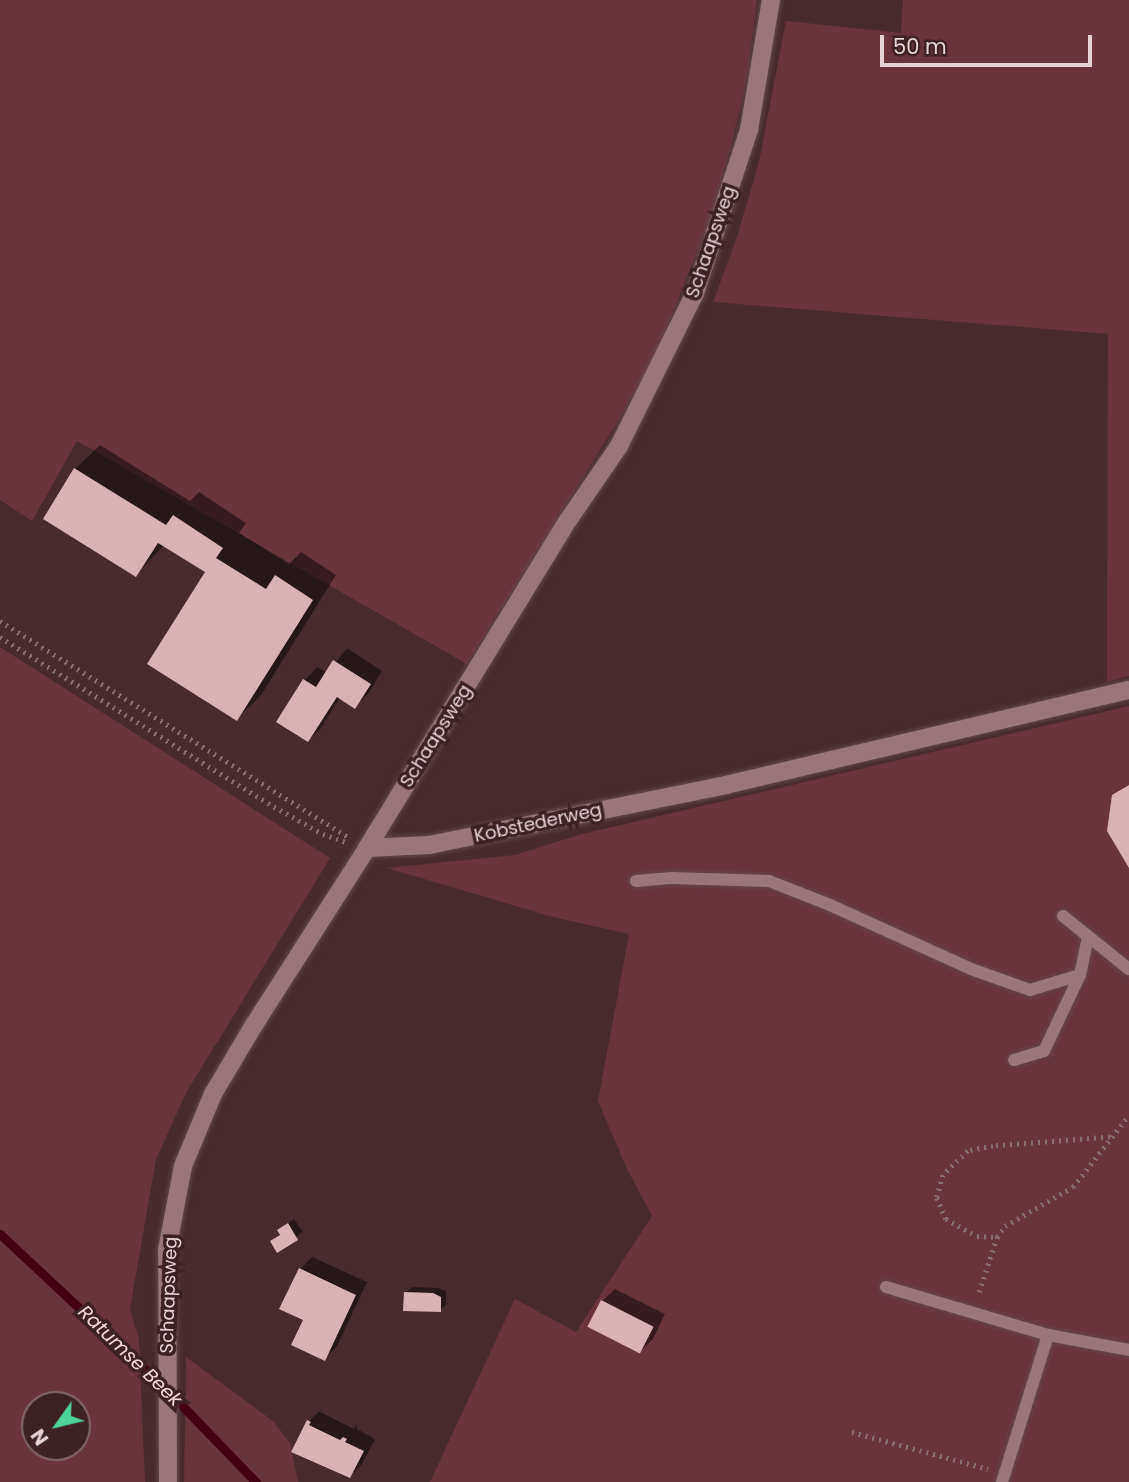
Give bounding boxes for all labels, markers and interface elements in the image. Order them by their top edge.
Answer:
scale bar [884,21,1096,65]
text: 50 m [893,32,947,61]
street label: Schaapsweg [682,183,740,301]
street label: Schaapsweg [396,681,476,791]
street label: Kobstederweg [472,799,604,847]
street label: Schaapsweg [156,1236,182,1354]
water label: Ratumse Beek [73,1301,187,1411]
north arrow [21,1391,91,1461]
text: N [25,1423,55,1450]

